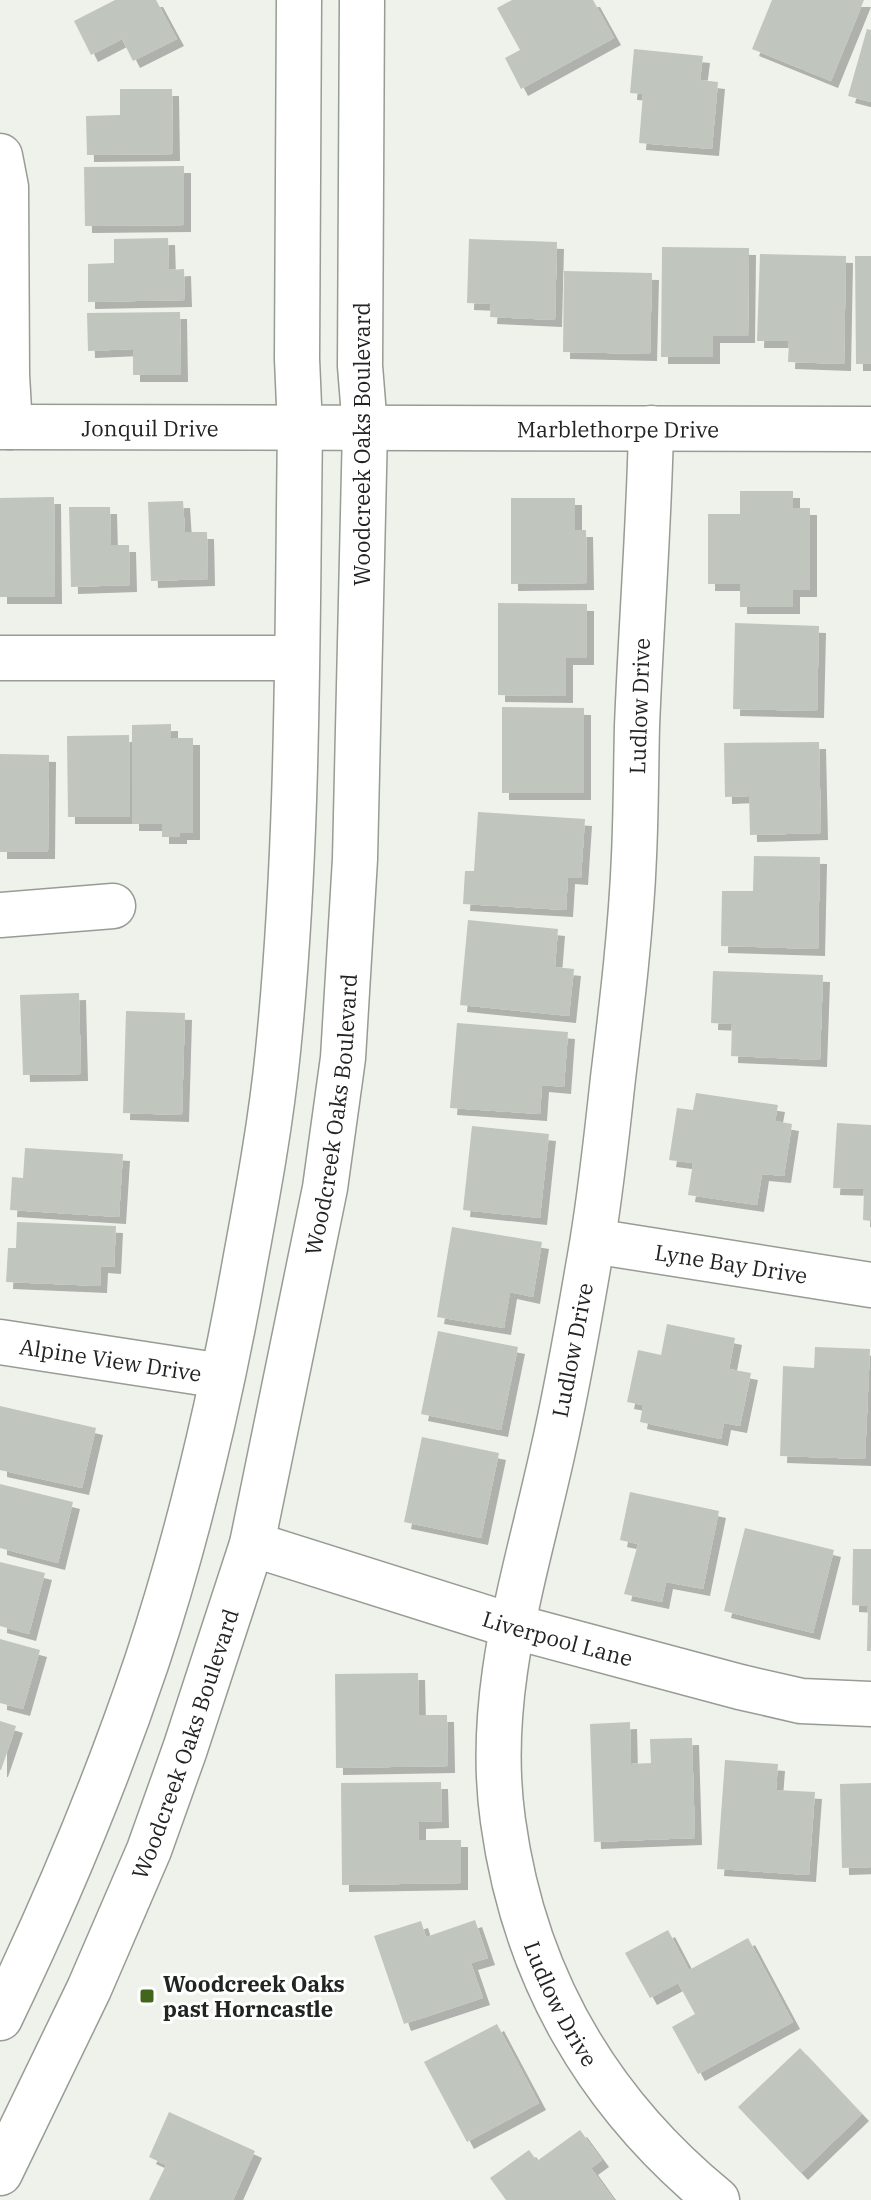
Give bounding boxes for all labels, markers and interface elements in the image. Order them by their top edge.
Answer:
street label: Woodcreek Oaks Boulevard [347,302,376,586]
street label: Jonquil Drive [81,413,219,442]
street label: Marblethorpe Drive [517,414,719,443]
street label: Ludlow Drive [622,637,656,775]
street label: Woodcreek Oaks Boulevard [297,973,363,1258]
street label: Lyne Bay Drive [653,1237,810,1289]
street label: Ludlow Drive [545,1280,599,1420]
street label: Alpine View Drive [18,1331,204,1387]
street label: Liverpool Lane [479,1603,636,1672]
street label: Woodcreek Oaks Boulevard [124,1605,244,1883]
street label: Ludlow Drive [518,1937,605,2072]
place label: Woodcreek Oaks past Horncastle [163,1969,345,2023]
marker: Woodcreek Oaks past Horncastle [138,1987,156,2005]

